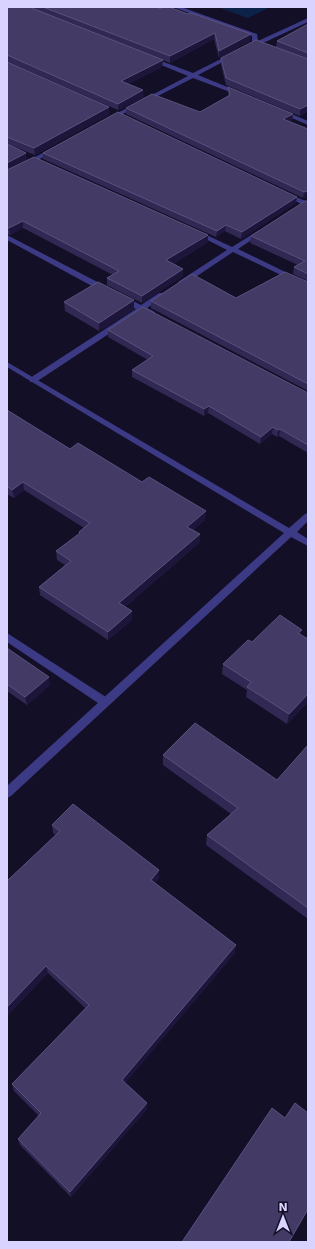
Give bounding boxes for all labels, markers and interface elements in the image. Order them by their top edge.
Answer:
north arrow [263,1197,303,1237]
text: N [278,1201,288,1214]

